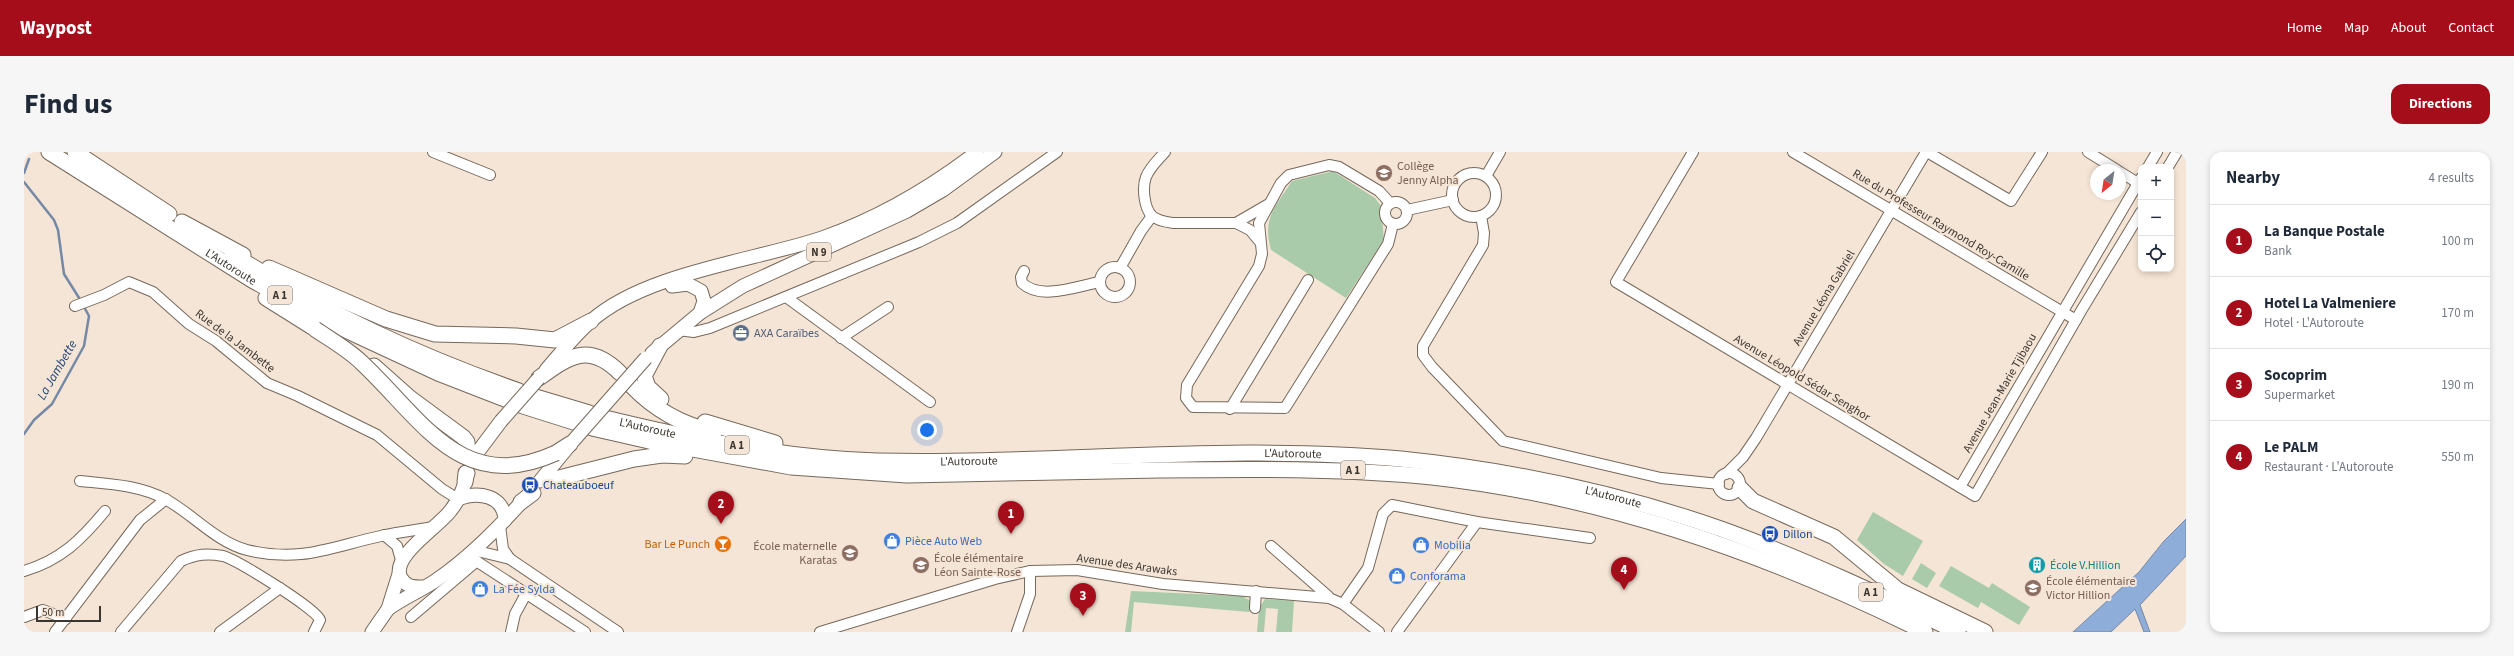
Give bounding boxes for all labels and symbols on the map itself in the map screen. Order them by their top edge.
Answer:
place label: Collège Jenny Alpha [1397,158,1459,189]
school or university icon: Collège Jenny Alpha [1374,163,1394,183]
north arrow [2090,164,2126,200]
street label: Rue du Professeur Raymond Roy-Camille [1849,165,2033,285]
road number: N 9 [807,243,831,261]
street label: L'Autoroute [202,244,259,289]
street label: Avenue Léona Gabriel [1789,247,1859,349]
road number: A 1 [268,286,292,304]
street label: Rue de la Jambette [192,305,279,377]
office icon: AXA Caraïbes [731,323,751,343]
place label: AXA Caraïbes [754,325,819,342]
street label: Avenue Léopold Sédar Senghor [1730,330,1874,426]
street label: Avenue Jean-Marie Tjibaou [1959,330,2041,456]
water label: La Jambette [33,337,81,403]
street label: L'Autoroute [618,413,678,443]
your location [917,420,937,440]
road number: A 1 [725,436,749,454]
street label: L'Autoroute [1264,445,1322,463]
street label: L'Autoroute [940,452,998,470]
road number: A 1 [1341,461,1365,479]
bus stop icon: Chateauboeuf [520,475,540,495]
place label: Chateauboeuf [543,477,614,494]
street label: L'Autoroute [1583,481,1643,512]
pin: 2 [708,491,734,524]
pin: 1 [998,501,1024,534]
bus stop icon: Dillon [1760,524,1780,544]
place label: Dillon [1783,526,1813,543]
shop icon: Pièce Auto Web [882,531,902,551]
place label: Pièce Auto Web [905,533,982,550]
bar icon: Bar Le Punch [713,534,733,554]
shop icon: Mobilia [1411,535,1431,555]
place label: Bar Le Punch [644,536,710,553]
place label: Mobilia [1434,537,1471,554]
place label: École maternelle Karatas [753,538,837,569]
school or university icon: École maternelle Karatas [840,543,860,563]
place label: École élémentaire Léon Sainte-Rose [934,550,1024,581]
street label: Avenue des Arawaks [1076,550,1178,580]
school or university icon: École élémentaire Léon Sainte-Rose [911,555,931,575]
building icon: École V.Hillion [2027,555,2047,575]
pin: 4 [1611,557,1637,590]
place label: École V.Hillion [2050,557,2121,574]
shop icon: Conforama [1387,566,1407,586]
place label: Conforama [1410,568,1466,585]
place label: École élémentaire Victor Hillion [2046,573,2136,604]
school or university icon: École élémentaire Victor Hillion [2023,578,2043,598]
shop icon: La Fée Sylda [470,579,490,599]
place label: La Fée Sylda [493,581,555,598]
pin: 3 [1070,583,1096,616]
road number: A 1 [1859,583,1883,601]
scale bar [36,604,101,623]

